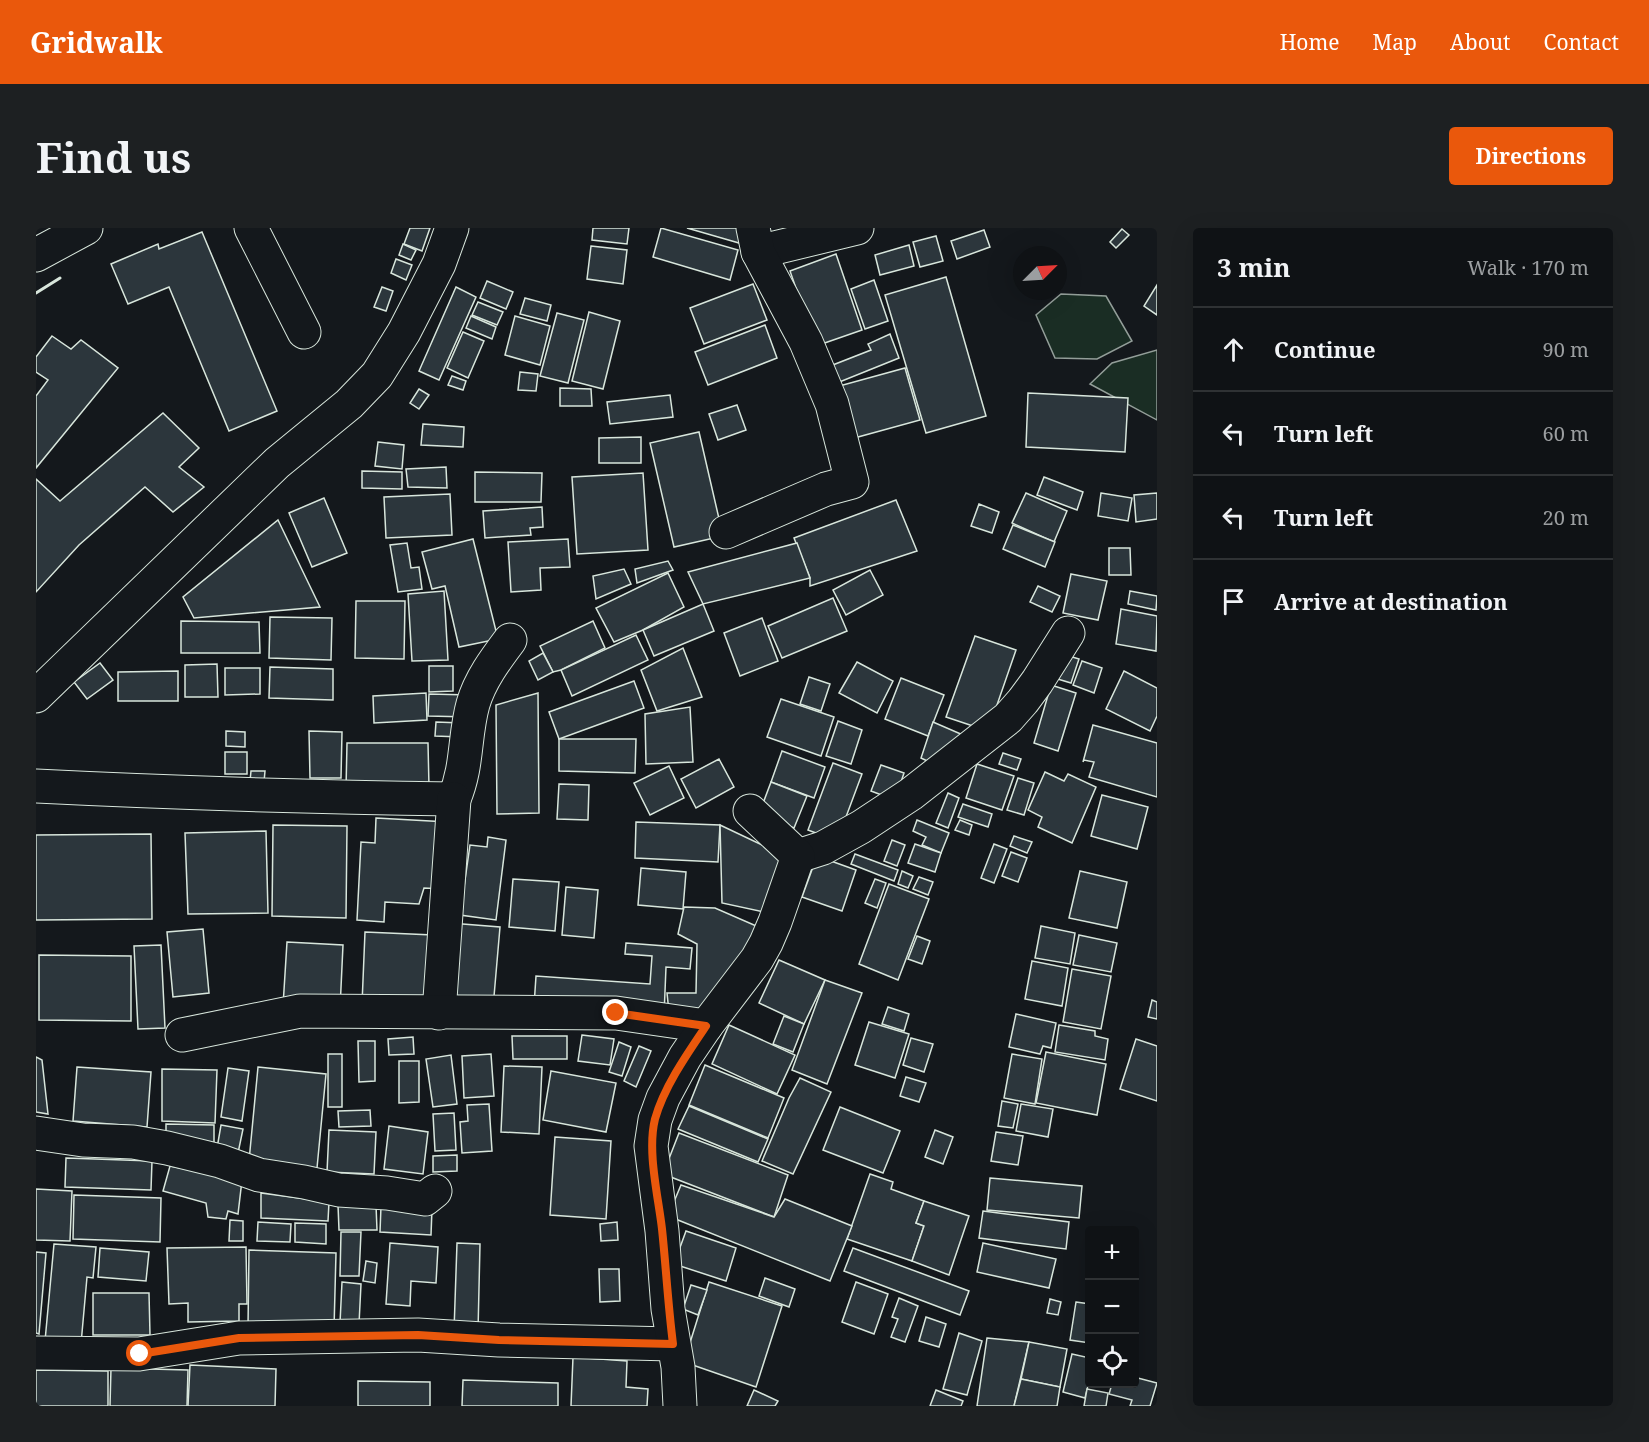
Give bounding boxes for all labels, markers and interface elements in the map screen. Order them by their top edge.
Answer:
text: Gridwalk [30,23,163,61]
text: Home [1280,28,1340,56]
text: Map [1373,28,1417,56]
text: About [1450,28,1511,56]
text: Contact [1544,28,1619,56]
button: Directions [1449,127,1613,185]
text: Find us [36,128,191,185]
north arrow [1013,246,1067,300]
text: 3 min [1217,249,1291,285]
text: Walk · 170 m [1467,254,1589,281]
icon: ahead [1217,333,1250,366]
text: Continue [1274,334,1376,364]
text: 90 m [1543,336,1589,363]
icon: left [1217,417,1250,450]
text: Turn left [1274,418,1373,448]
text: 60 m [1543,420,1589,447]
icon: left [1217,501,1250,534]
text: Turn left [1274,502,1373,532]
text: 20 m [1543,504,1589,531]
icon: arrive [1217,585,1250,618]
text: Arrive at destination [1274,586,1508,616]
route end [602,999,628,1025]
map controls [1085,1226,1139,1388]
button: + [1085,1226,1139,1280]
button: − [1085,1280,1139,1334]
button: locate [1085,1334,1139,1388]
route start [126,1340,152,1366]

